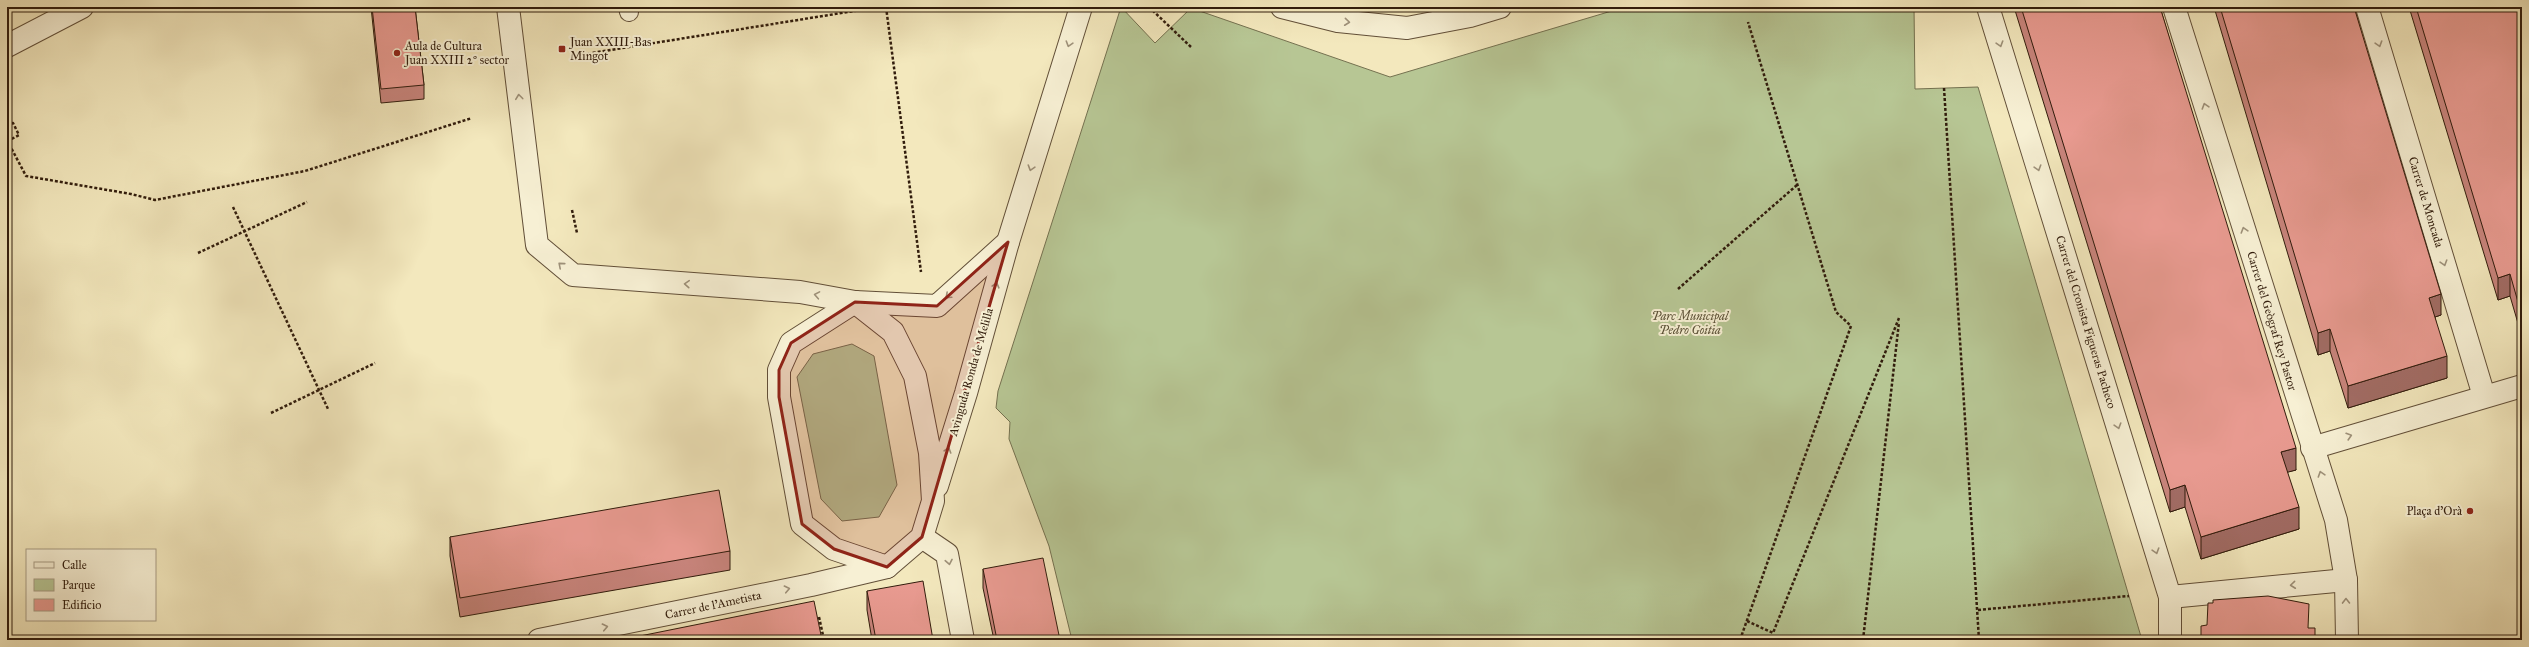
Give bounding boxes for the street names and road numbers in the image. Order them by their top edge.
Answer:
street label: Carrer de Moncada [2406,155,2447,250]
street label: Carrer del Cronista Figueras Pacheco [2052,234,2119,411]
street label: Carrer del Geògraf Rey Pastor [2243,249,2300,393]
street label: Avinguda Ronda de Melilla [946,305,997,439]
street label: Carrer de l'Ametista [664,588,763,622]

